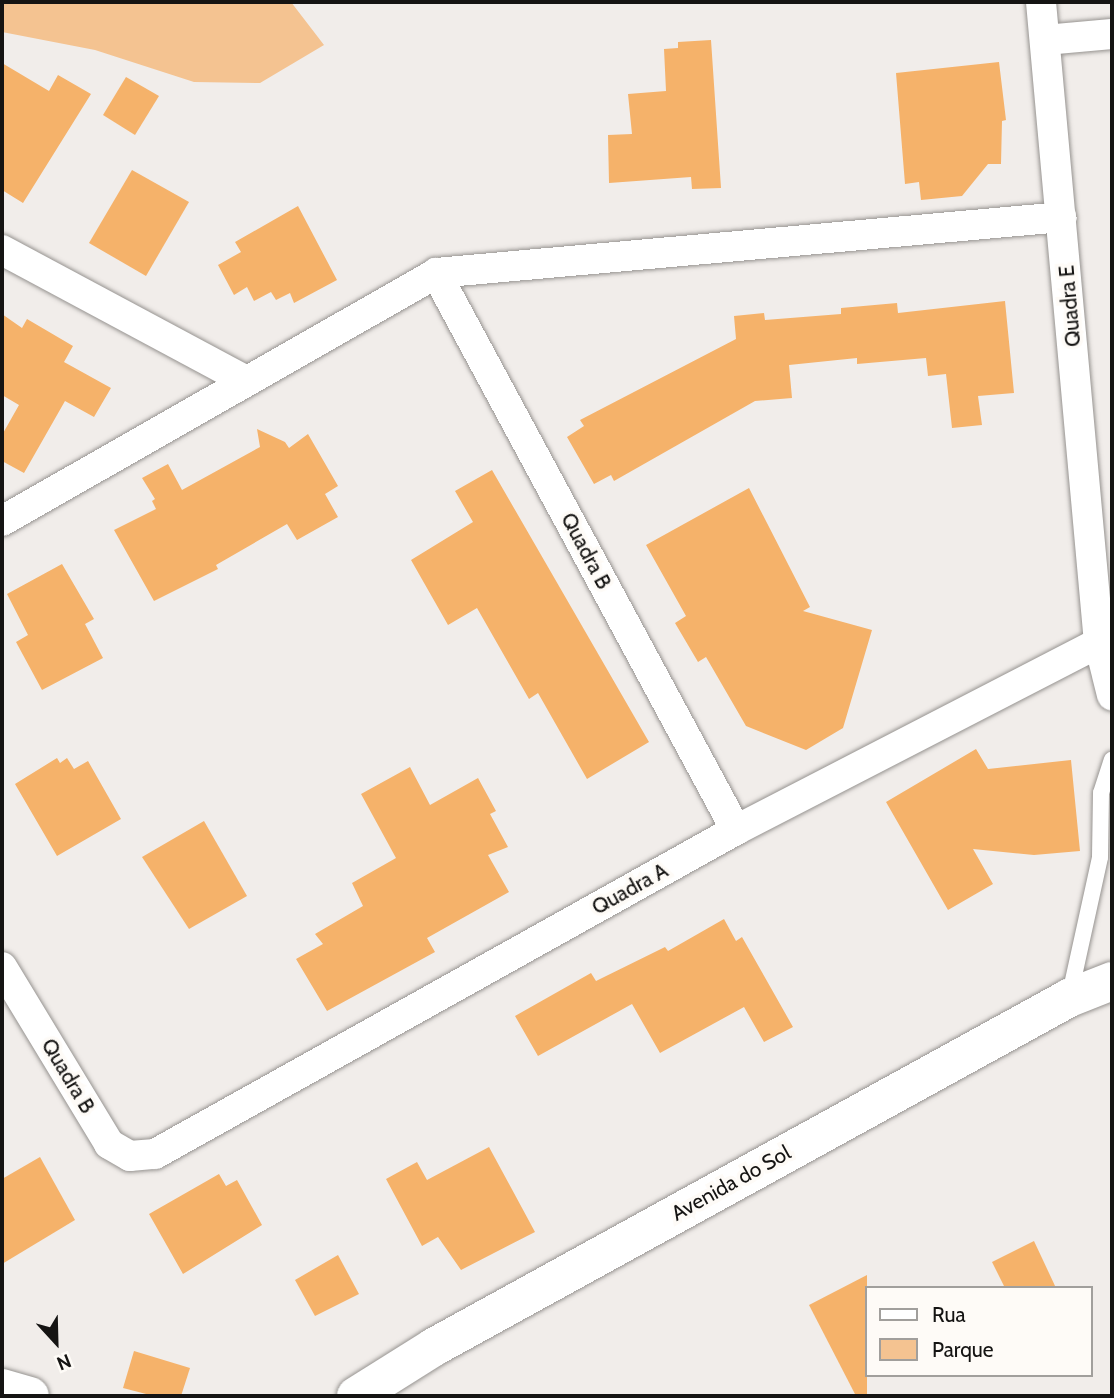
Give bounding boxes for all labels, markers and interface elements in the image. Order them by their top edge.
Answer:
street label: Quadra E [1054,264,1086,348]
street label: Quadra B [555,509,617,593]
street label: Quadra A [588,858,672,920]
street label: Quadra B [36,1034,100,1118]
street label: Avenida do Sol [667,1140,795,1226]
legend [866,1286,1093,1377]
text: Rua [932,1302,966,1327]
north arrow [21,1307,91,1377]
text: Parque [932,1337,994,1362]
text: N [54,1349,75,1375]

